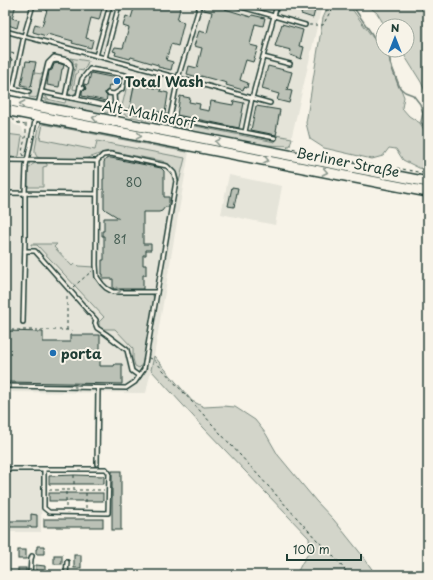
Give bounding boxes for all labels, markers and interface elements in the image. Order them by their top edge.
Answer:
north arrow [375,18,415,58]
text: N [391,19,400,36]
place label: Total Wash [125,71,204,92]
marker: Total Wash [112,76,122,86]
street label: Alt-Mahlsdorf [101,95,199,134]
one-way arrow [18,100,25,108]
one-way arrow [92,114,98,123]
one-way arrow [136,131,142,139]
one-way arrow [215,138,221,146]
street label: Berliner Straße [295,142,401,182]
one-way arrow [263,155,269,164]
one-way arrow [322,167,328,175]
house number: 80 [126,173,142,191]
house number: 81 [114,230,126,248]
one-way arrow [114,287,121,296]
place label: porta [61,343,102,364]
marker: porta [48,348,58,358]
one-way arrow [74,383,80,391]
scale bar [287,536,361,562]
text: 100 m [293,540,330,558]

